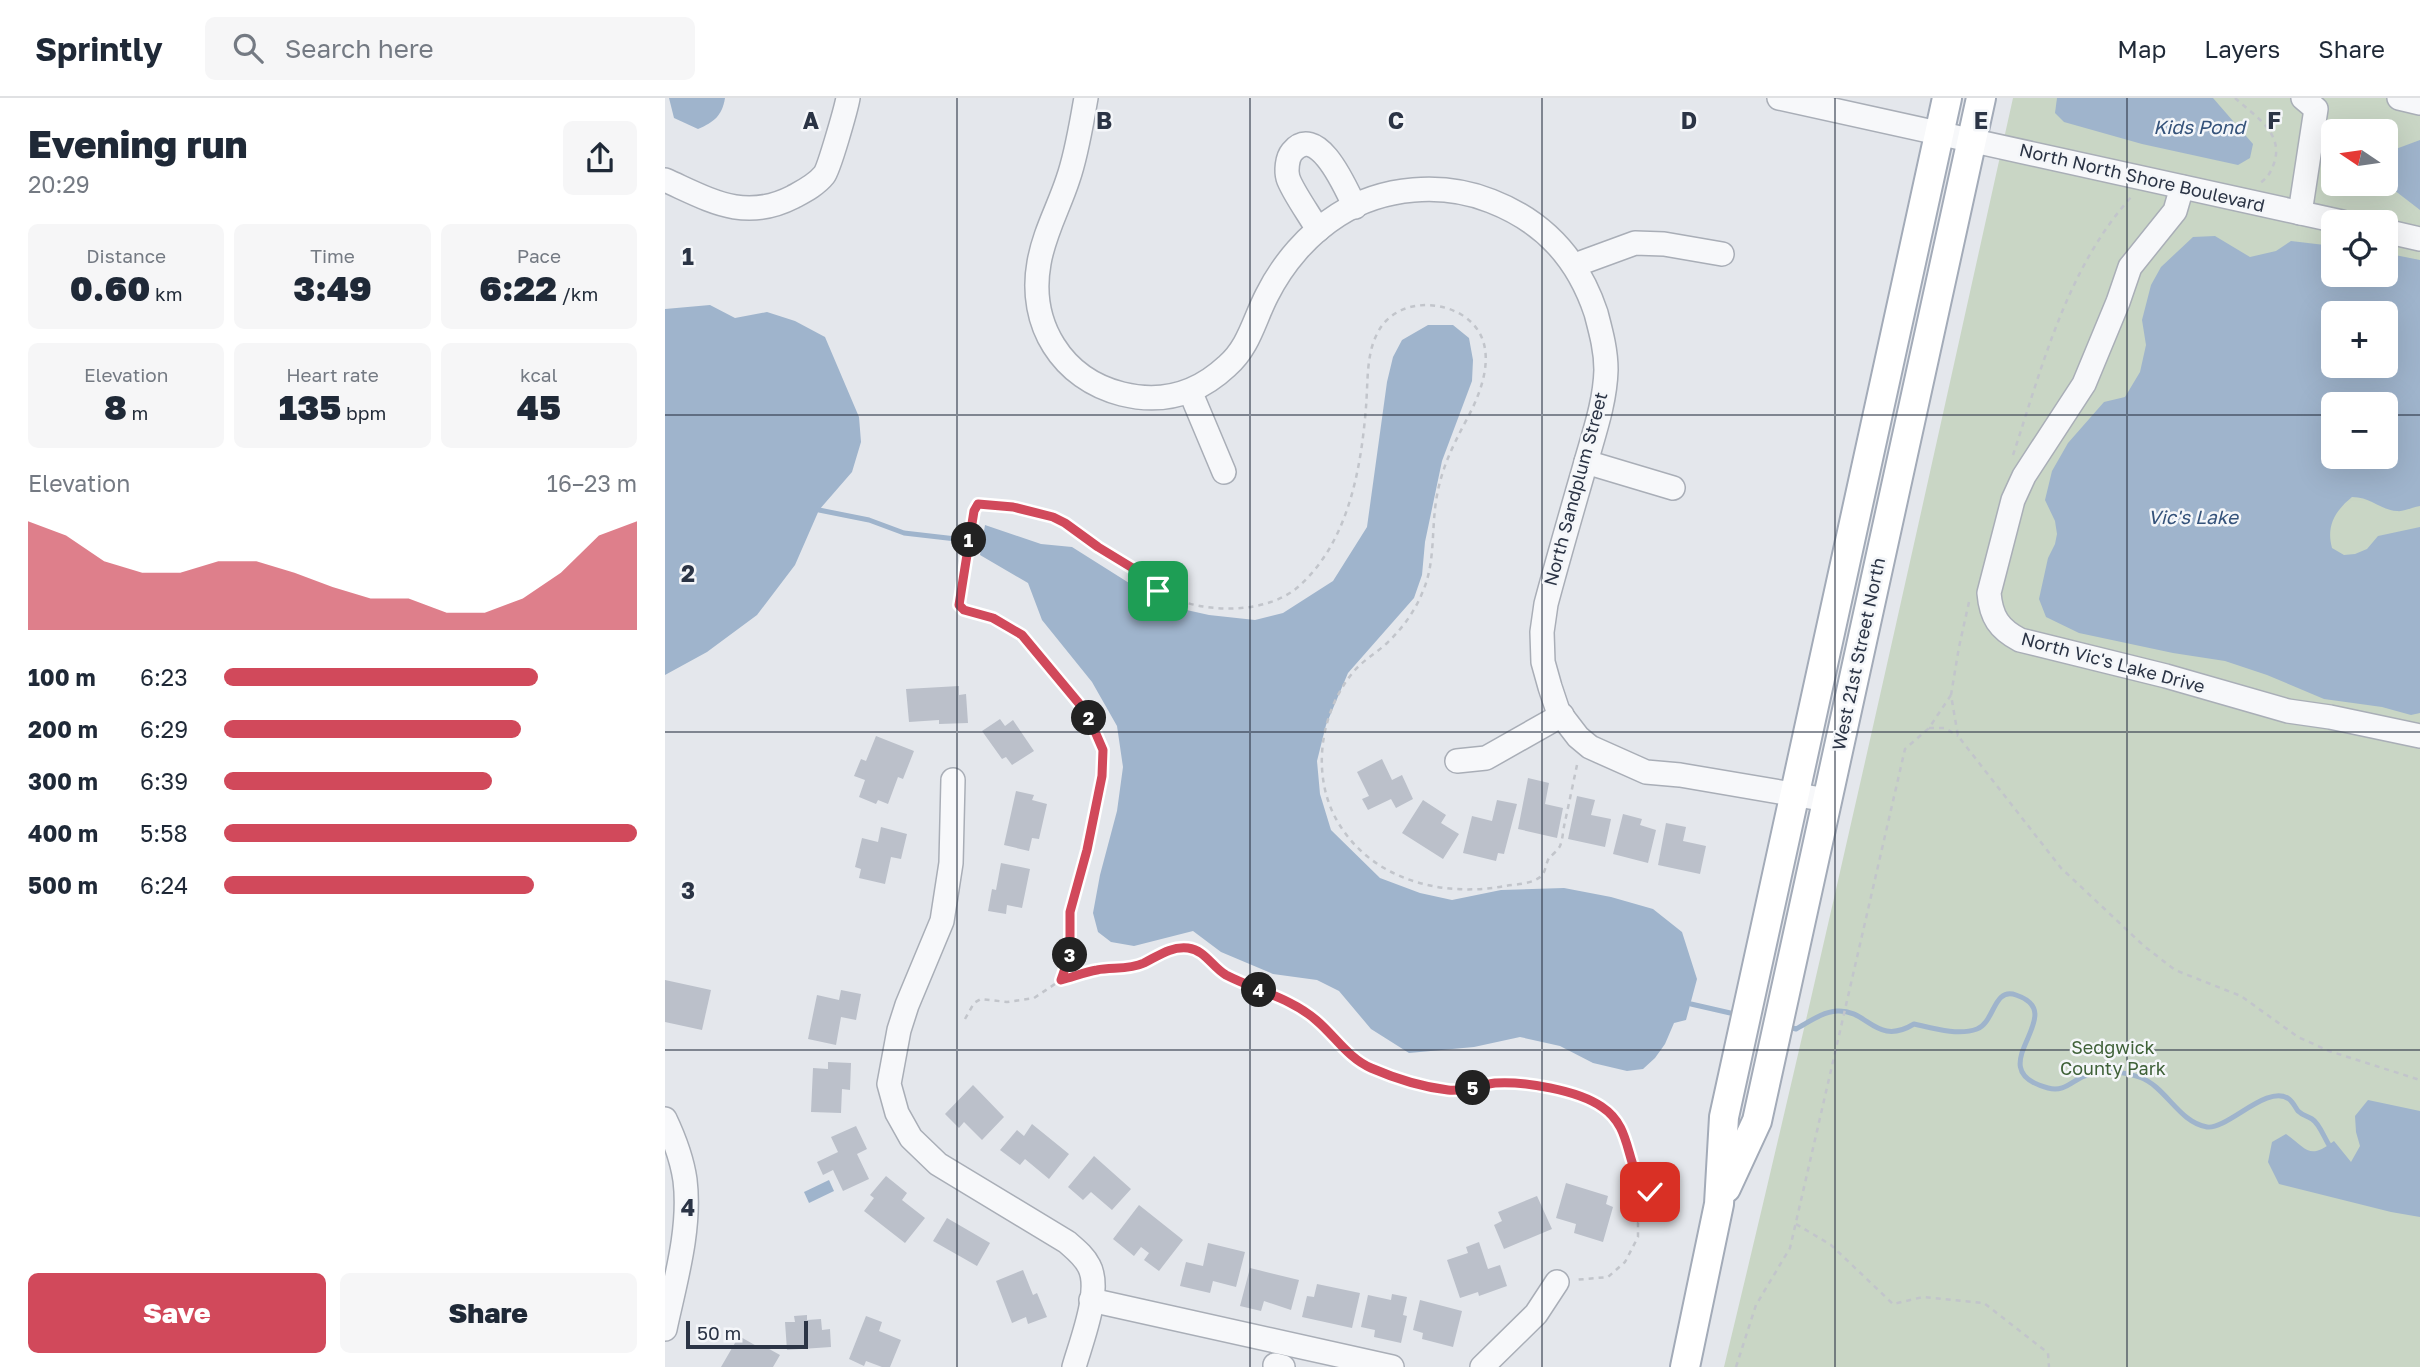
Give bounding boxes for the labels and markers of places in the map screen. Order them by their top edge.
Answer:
pin: 1 [951,522,987,558]
pin [1128,561,1188,621]
pin: 2 [1071,700,1107,736]
pin: 3 [1053,938,1087,972]
pin: 4 [1241,972,1277,1008]
pin: 5 [1455,1070,1491,1105]
pin [1620,1162,1680,1222]

